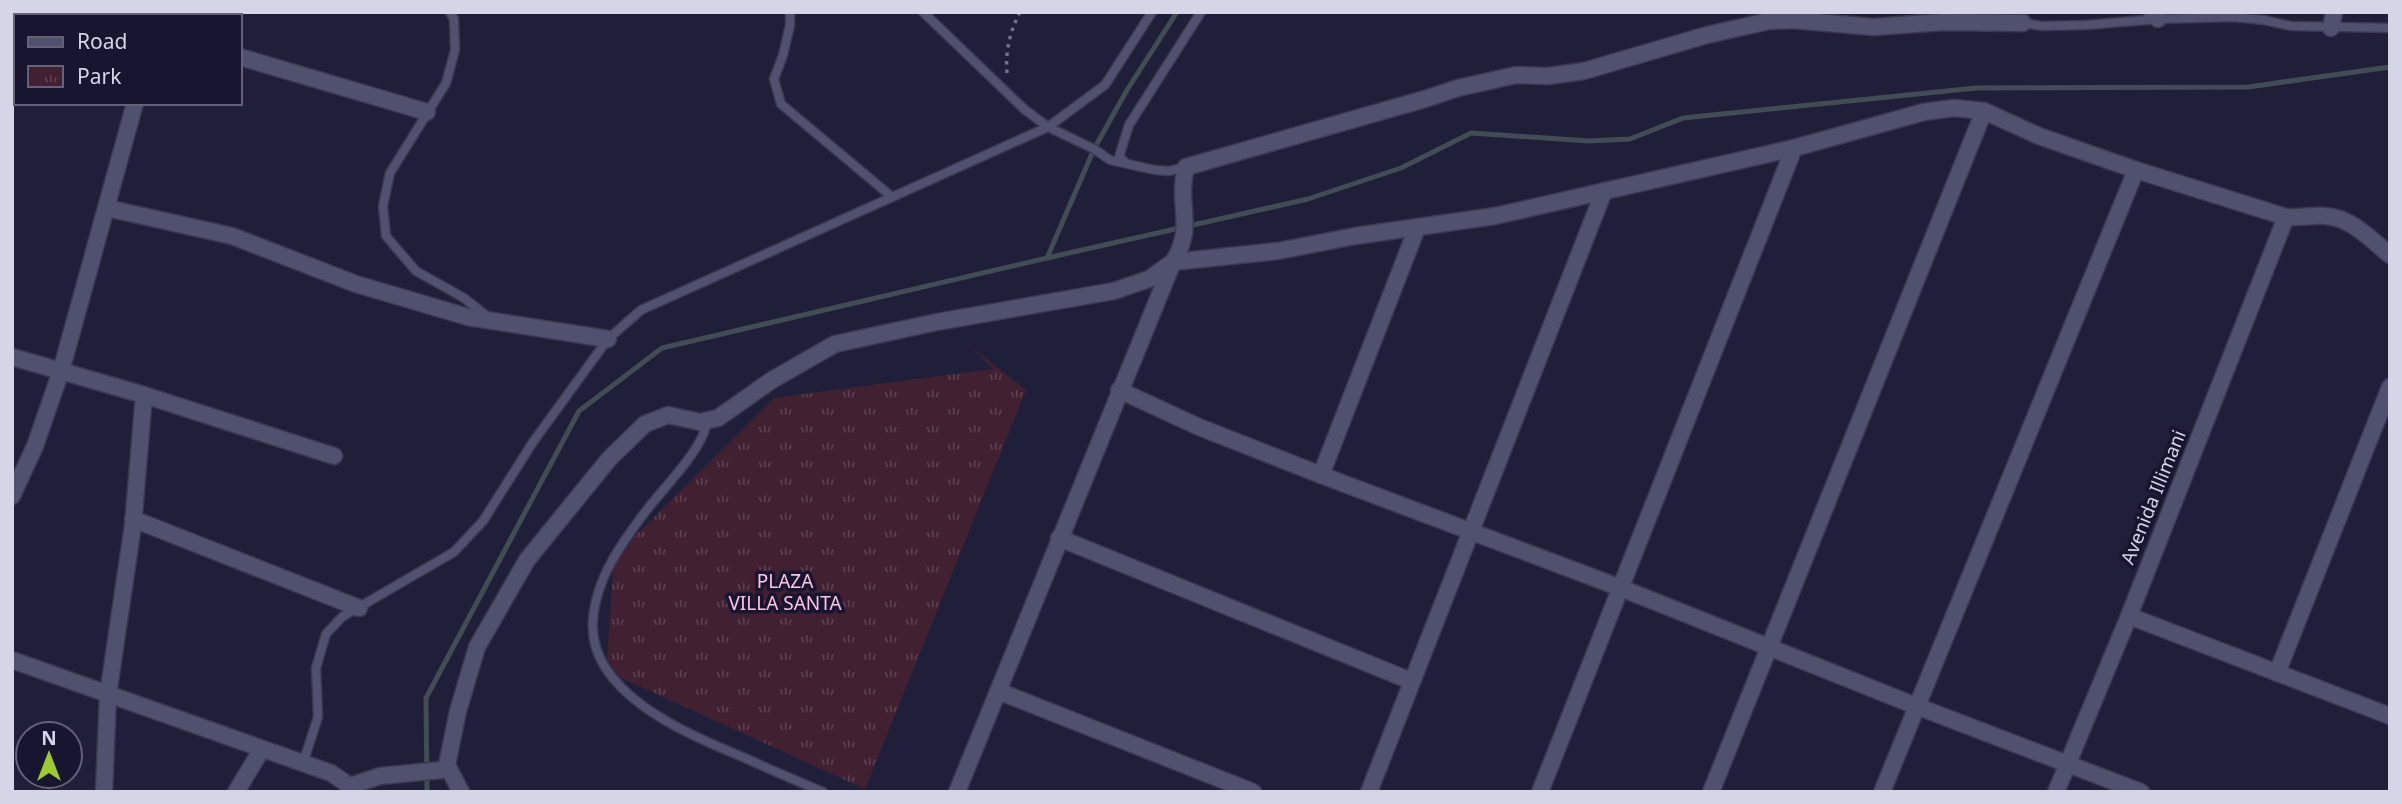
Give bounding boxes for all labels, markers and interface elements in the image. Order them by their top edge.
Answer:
legend [14,14,242,105]
text: Road [77,27,127,55]
text: Park [77,62,122,90]
street label: Avenida Illimani [2114,426,2192,568]
park label: PLAZA VILLA SANTA [728,568,842,616]
north arrow [14,720,84,790]
text: N [41,725,57,751]

